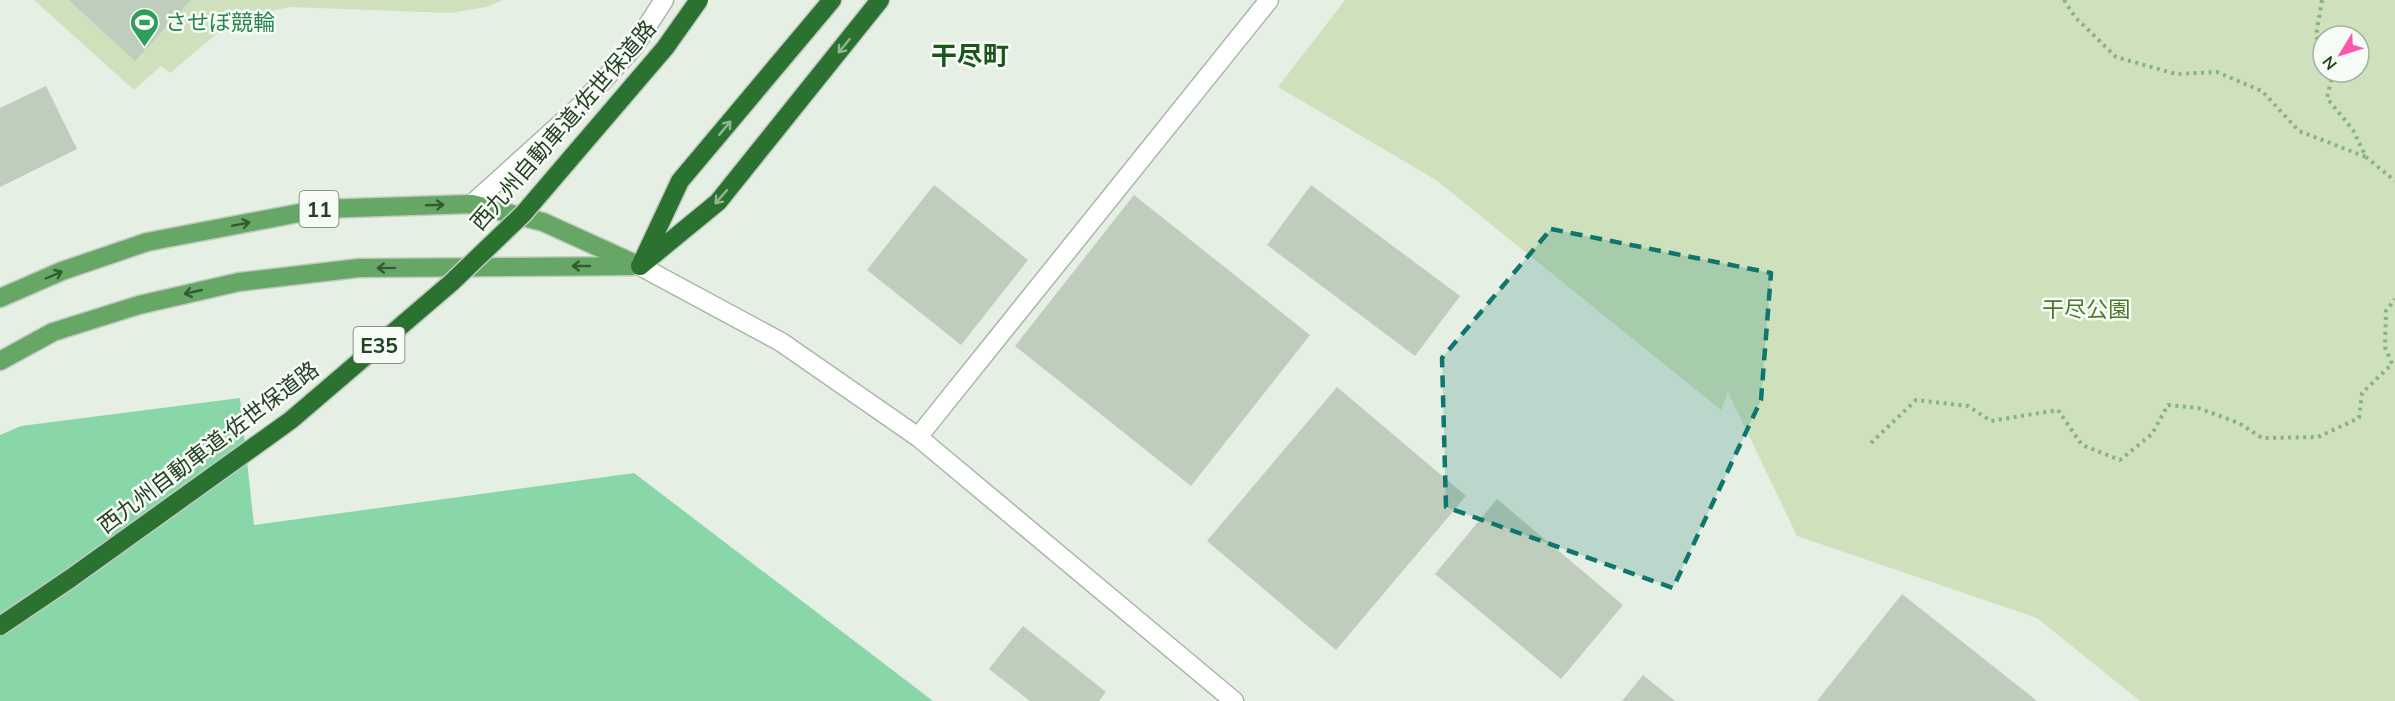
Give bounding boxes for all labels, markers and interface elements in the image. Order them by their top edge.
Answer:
sports icon: させぼ競輪 [128,6,160,48]
place label: させぼ競輪 [165,8,275,36]
street label: 西九州自動車道;佐世保道路 [464,14,662,236]
north arrow [2311,24,2371,84]
one-way arrow [837,37,850,53]
district label: 干尽町 [931,39,1009,72]
text: N [2318,52,2341,74]
one-way arrow [719,120,732,136]
one-way arrow [714,189,728,204]
road number: 11 [300,191,338,227]
one-way arrow [424,199,444,211]
one-way arrow [231,218,251,229]
one-way arrow [572,260,592,272]
one-way arrow [377,262,397,274]
one-way arrow [44,269,62,280]
one-way arrow [184,287,203,299]
park label: 干尽公園 [2042,295,2130,323]
road number: E35 [354,327,404,363]
street label: 西九州自動車道;佐世保道路 [92,355,324,539]

